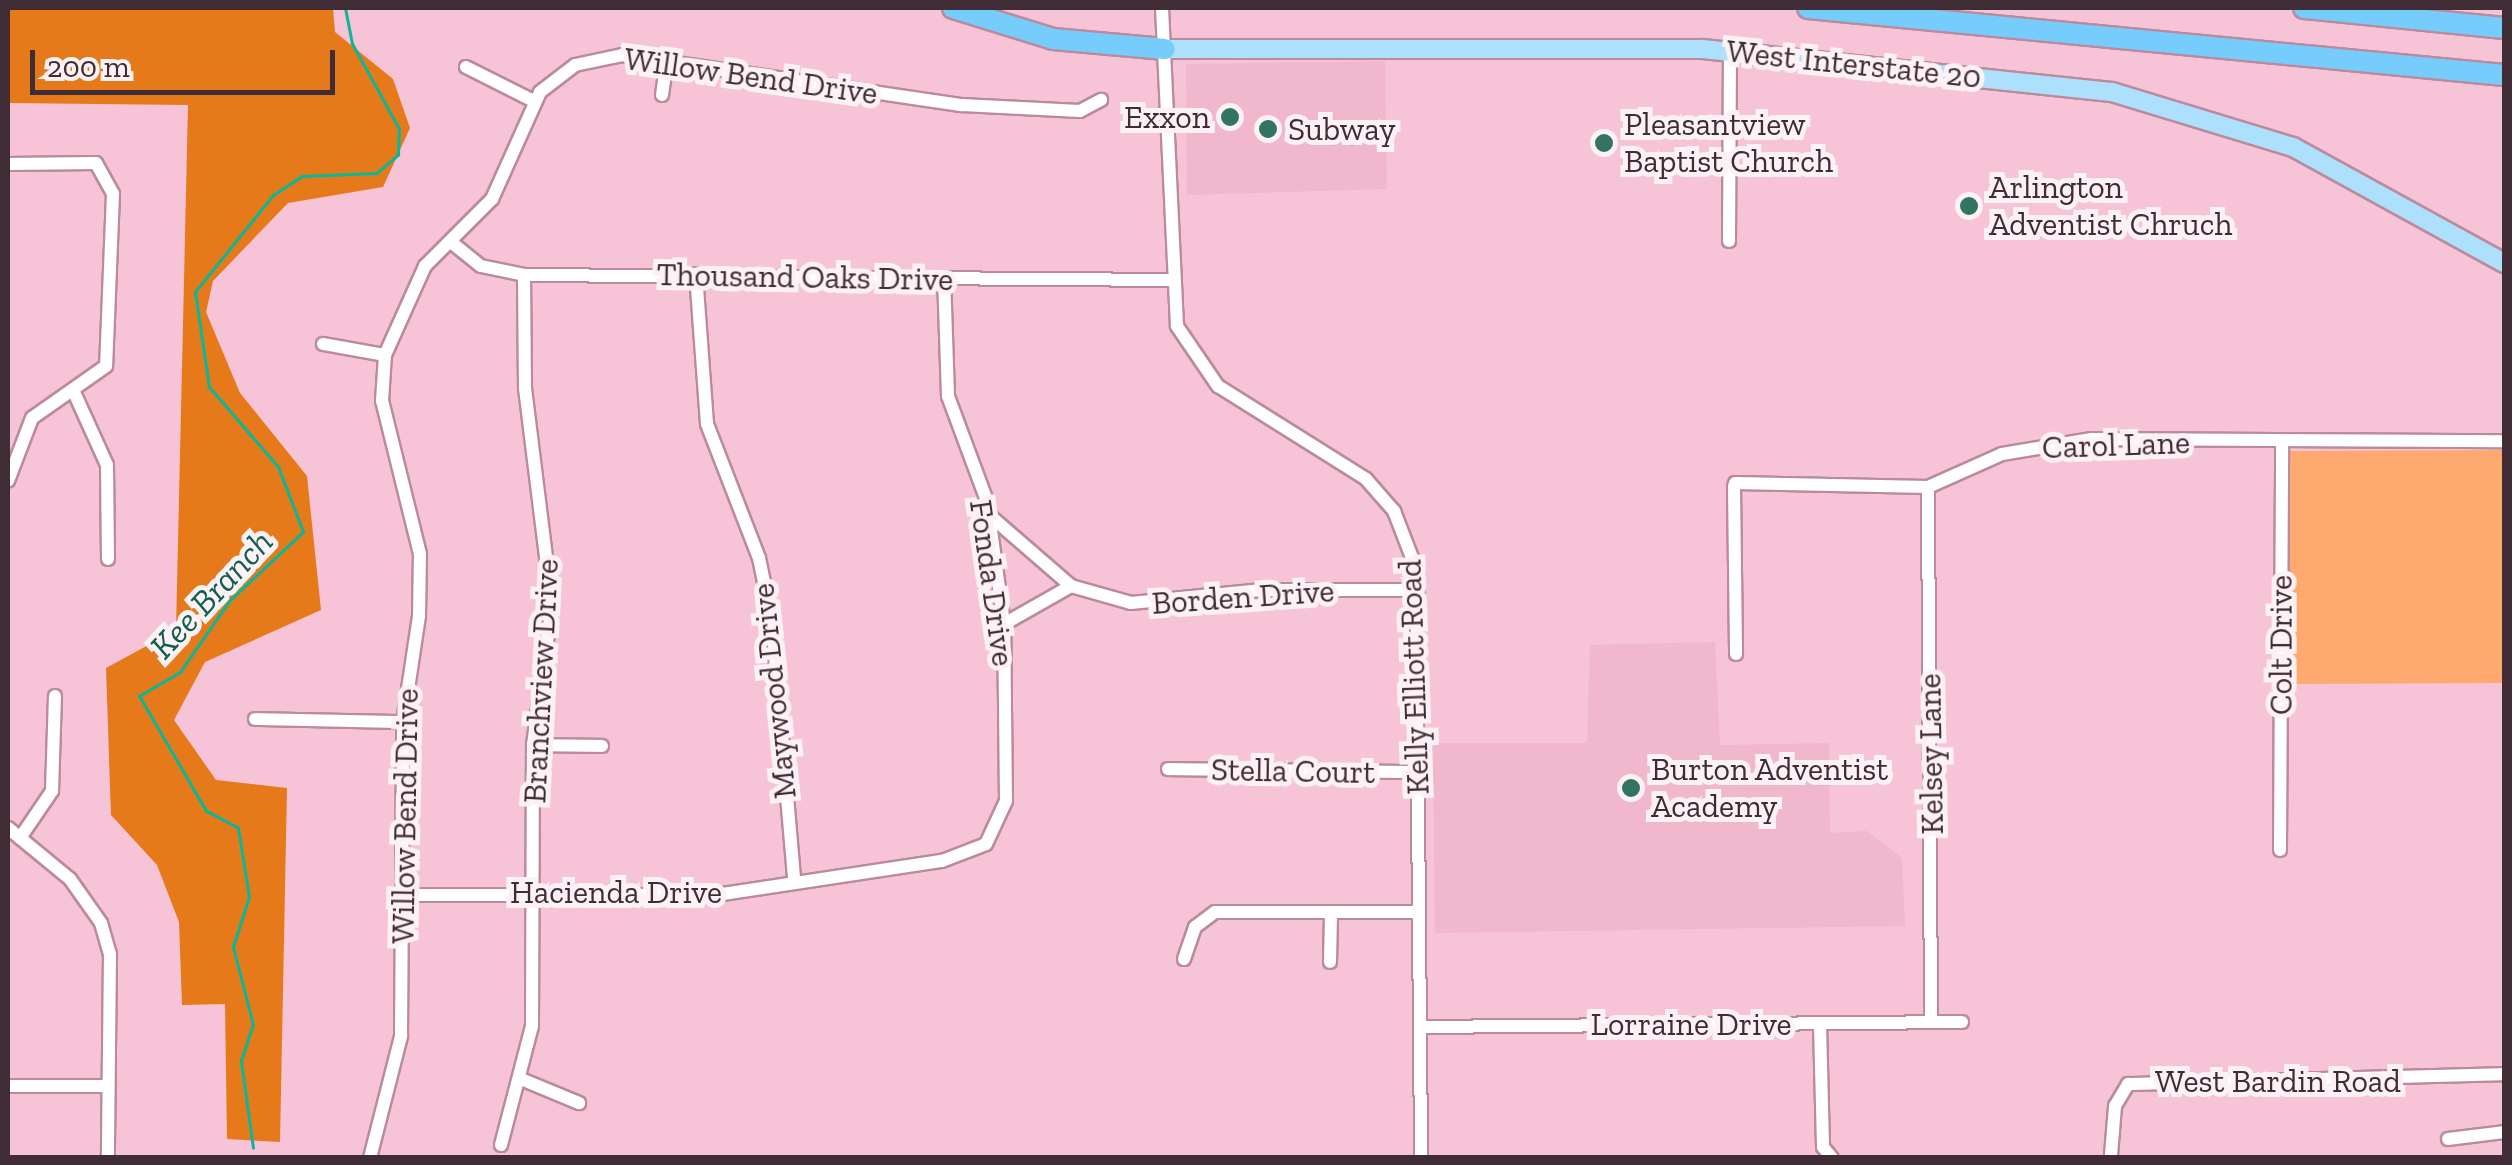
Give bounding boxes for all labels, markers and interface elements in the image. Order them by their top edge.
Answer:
scale bar [35,30,340,92]
street label: West Interstate 20 [1725,32,1983,96]
street label: Willow Bend Drive [622,39,880,113]
text: 200 m [47,49,130,85]
place label: Exxon [1124,98,1210,136]
marker: Exxon [1219,106,1241,128]
place label: Pleasantview Baptist Church [1624,106,1833,181]
place label: Subway [1288,110,1395,148]
marker: Subway [1257,118,1279,140]
marker: Pleasantview Baptist Church [1593,132,1615,154]
place label: Arlington Adventist Chruch [1989,169,2232,244]
marker: Arlington Adventist Chruch [1958,195,1980,217]
street label: Thousand Oaks Drive [656,255,954,299]
street label: Carol Lane [2041,423,2191,467]
street label: Fonda Drive [961,497,1023,669]
water label: Kee Branch [141,521,281,667]
street label: Branchview Drive [515,557,567,805]
street label: Kelly Elliott Road [1391,558,1437,796]
street label: Borden Drive [1151,571,1335,623]
street label: Colt Drive [2262,575,2300,715]
street label: Maywood Drive [744,581,804,801]
street label: Kelsey Lane [1910,673,1952,835]
street label: Willow Bend Drive [384,688,426,944]
street label: Stella Court [1211,750,1375,792]
place label: Burton Adventist Academy [1651,751,1889,826]
marker: Burton Adventist Academy [1620,777,1642,799]
street label: Hacienda Drive [510,873,722,911]
street label: Lorraine Drive [1590,1005,1792,1043]
street label: West Bardin Road [2155,1062,2401,1100]

